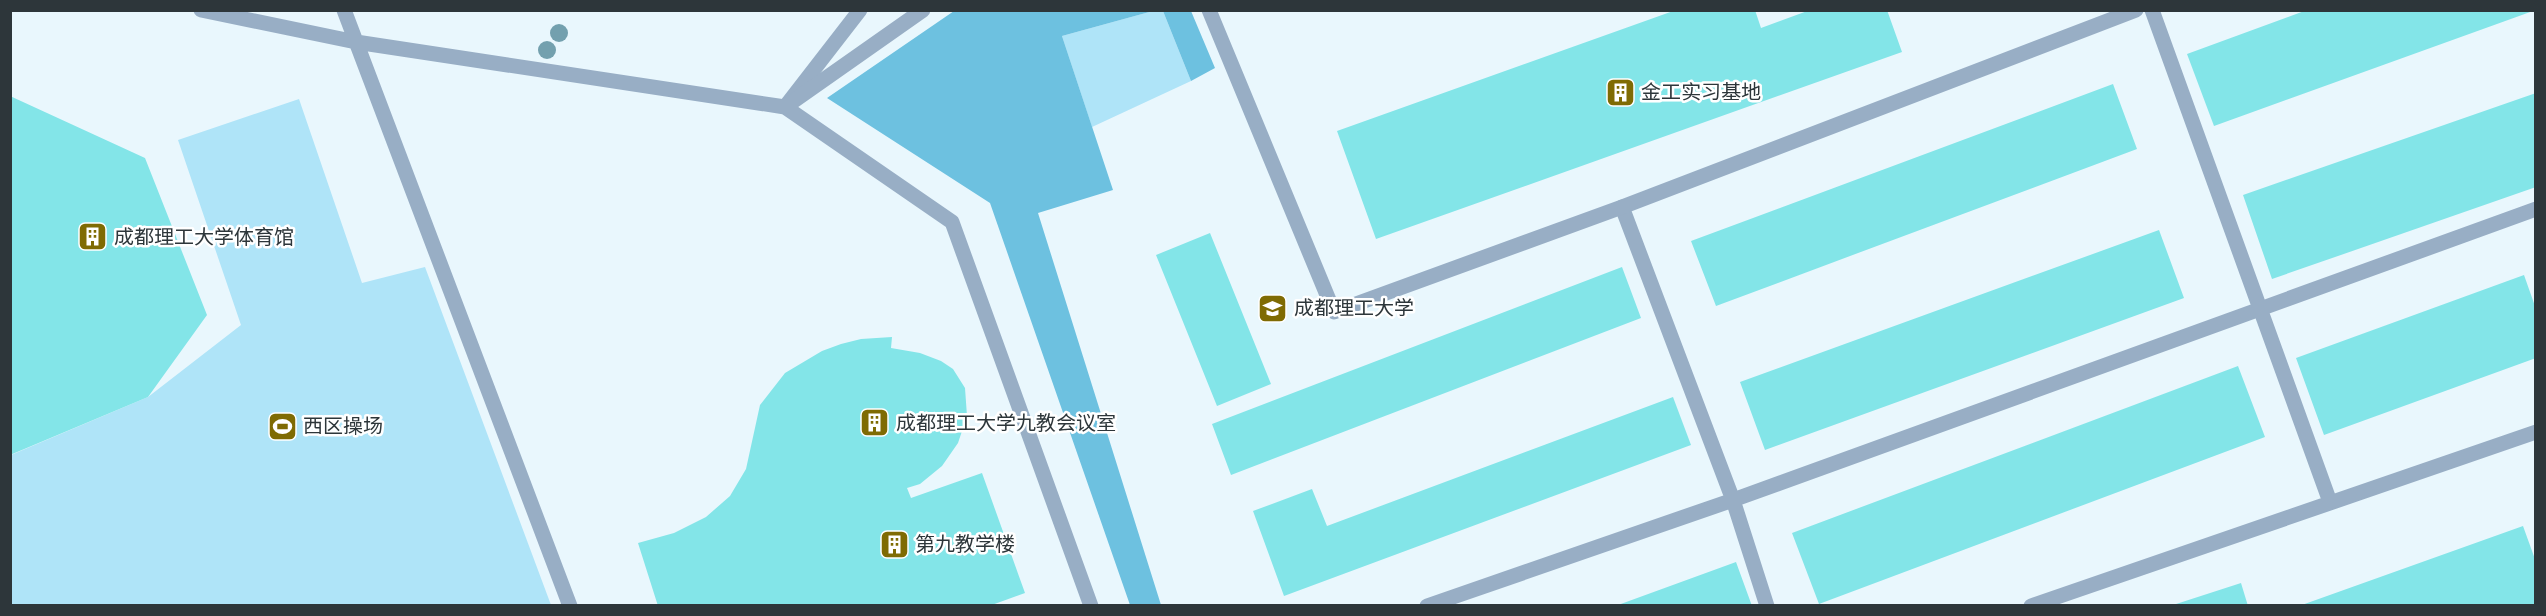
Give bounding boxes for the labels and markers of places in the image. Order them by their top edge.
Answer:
building icon: 金工实习基地 [1604,76,1636,108]
place label: 金工实习基地 [1641,81,1761,104]
building icon: 成都理工大学体育馆 [77,221,109,253]
place label: 成都理工大学体育馆 [114,226,294,249]
school or university icon: 成都理工大学 [1257,292,1289,324]
place label: 成都理工大学 [1294,297,1414,320]
building icon: 成都理工大学九教会议室 [859,407,891,439]
sports icon: 西区操场 [266,410,298,442]
place label: 成都理工大学九教会议室 [896,412,1116,435]
place label: 西区操场 [303,415,383,438]
building icon: 第九教学楼 [878,528,910,560]
place label: 第九教学楼 [915,533,1015,556]

